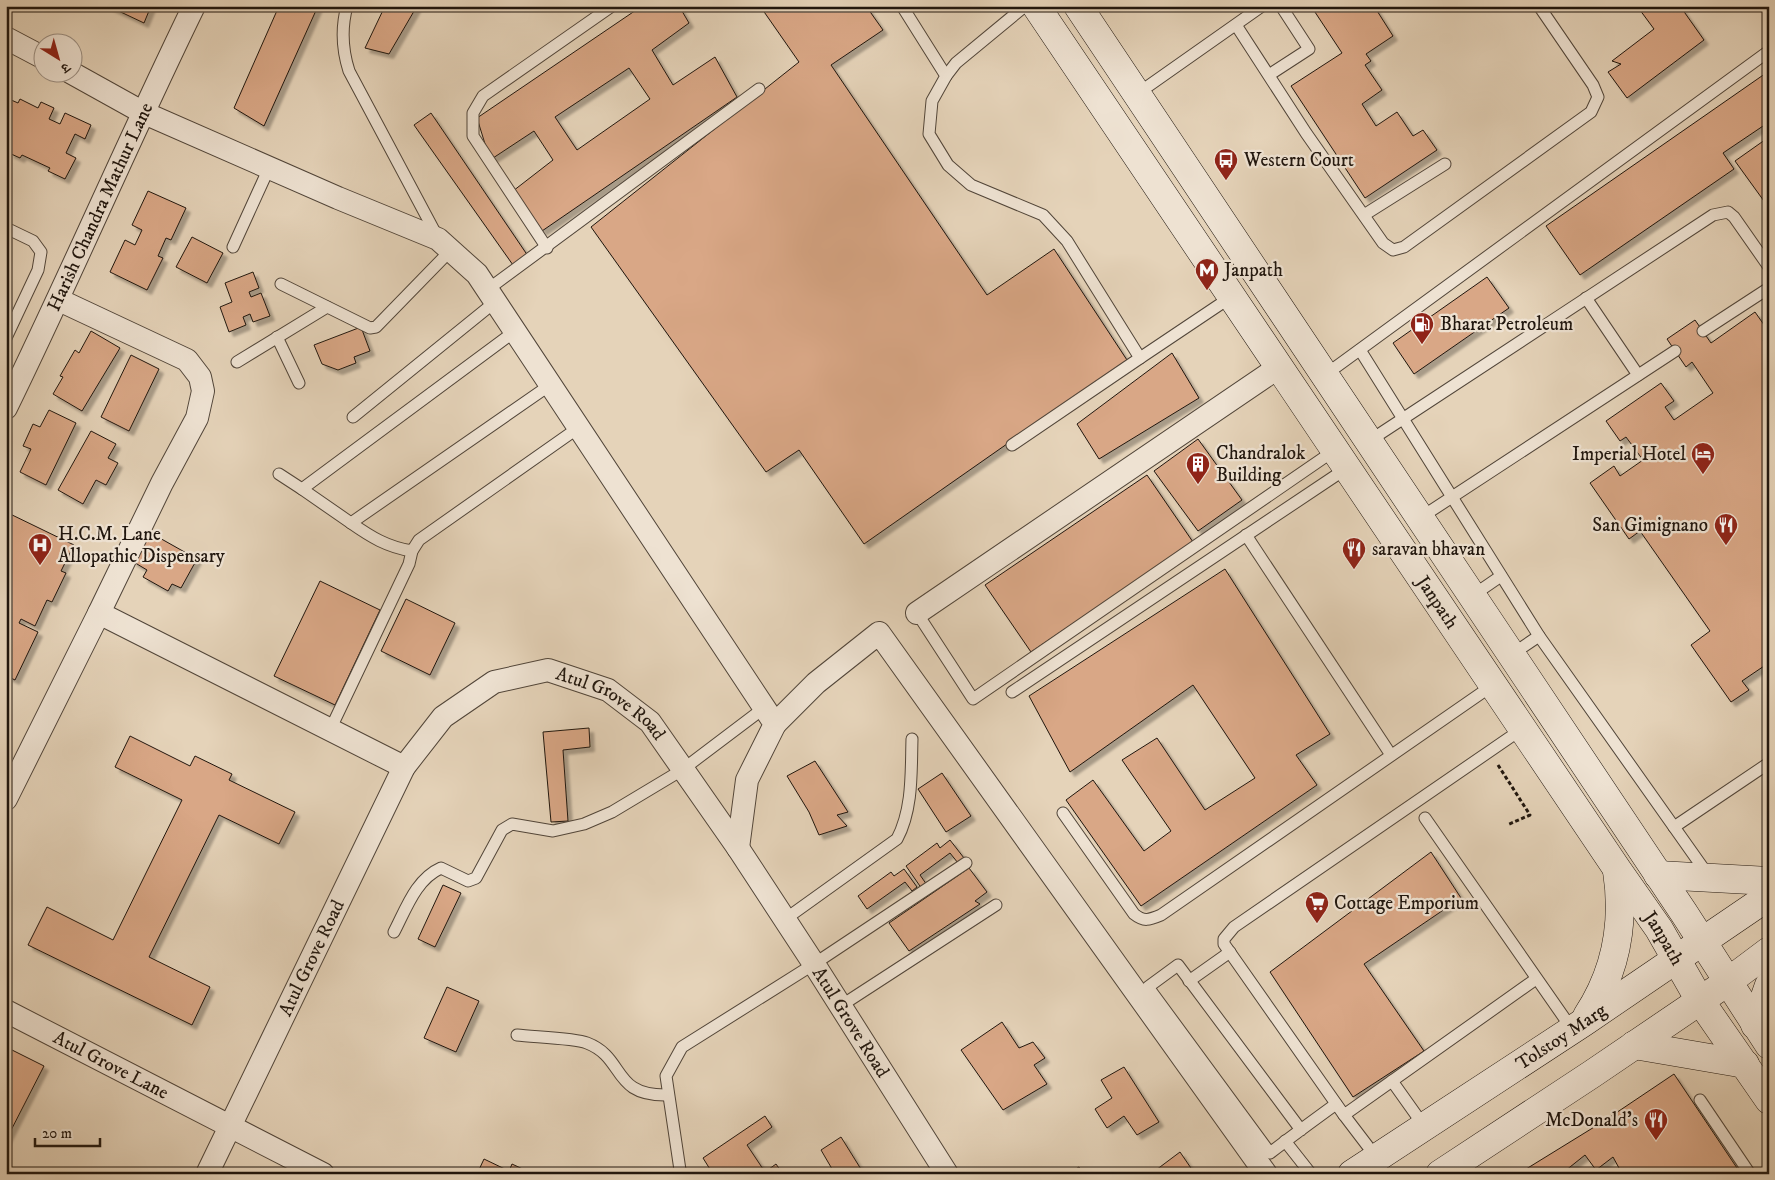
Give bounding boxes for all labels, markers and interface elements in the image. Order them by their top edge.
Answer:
north arrow [32,32,82,82]
text: उ [56,58,74,77]
street label: Harish Chandra Mathur Lane [42,99,158,315]
bus stop icon: Western Court [1213,147,1239,181]
place label: Western Court [1243,149,1354,172]
metro station icon: Janpath [1194,257,1220,291]
place label: Janpath [1222,259,1283,282]
fuel station icon: Bharat Petroleum [1409,311,1435,345]
place label: Bharat Petroleum [1440,313,1573,336]
hotel icon: Imperial Hotel [1690,441,1716,475]
place label: Chandralok Building [1216,442,1306,487]
place label: Imperial Hotel [1572,443,1686,466]
building icon: Chandralok Building [1185,451,1211,485]
restaurant icon: San Gimignano [1713,512,1739,546]
place label: San Gimignano [1592,514,1708,537]
place label: H.C.M. Lane Allopathic Dispensary [58,523,226,568]
hospital icon: H.C.M. Lane Allopathic Dispensary [27,532,53,566]
restaurant icon: saravan bhavan [1341,536,1367,570]
place label: saravan bhavan [1372,538,1485,561]
street label: Janpath [1410,570,1464,633]
street label: Atul Grove Road [553,662,671,745]
supermarket icon: Cottage Emporium [1304,890,1330,924]
place label: Cottage Emporium [1334,892,1479,915]
street label: Atul Grove Road [274,896,350,1020]
street label: Janpath [1638,905,1689,969]
street label: Atul Grove Road [807,963,895,1082]
street label: Tolstoy Marg [1511,998,1611,1075]
street label: Atul Grove Lane [49,1026,173,1104]
restaurant icon: McDonald's [1643,1107,1669,1141]
place label: McDonald's [1545,1109,1638,1132]
scale bar [35,1115,100,1147]
text: 20 m [42,1124,72,1143]

